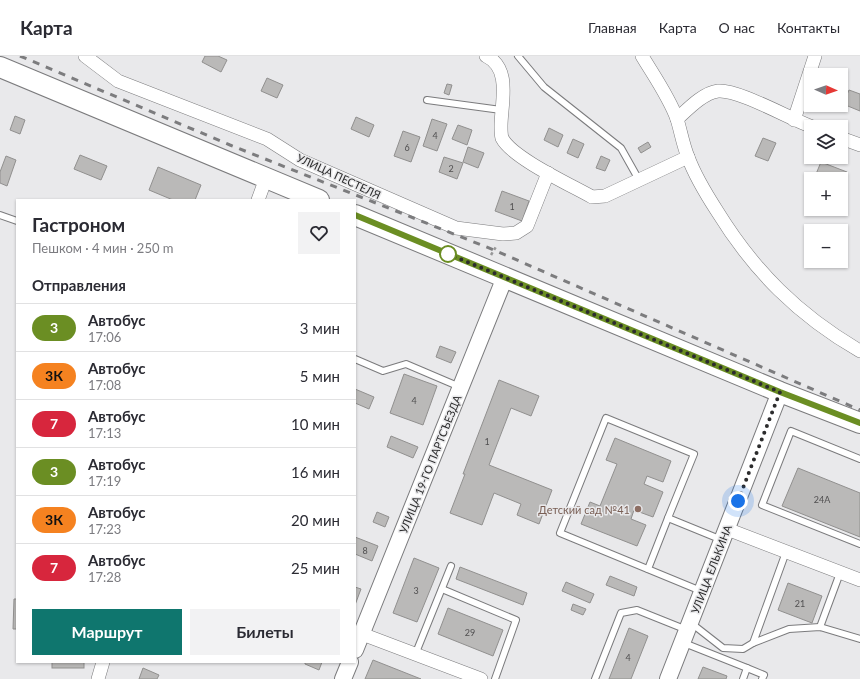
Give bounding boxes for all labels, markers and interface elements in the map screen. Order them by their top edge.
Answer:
text: Карта [20,16,73,39]
text: Главная [588,19,637,36]
text: Карта [659,19,697,36]
text: О нас [719,19,755,36]
text: Контакты [777,19,840,36]
north arrow [804,68,848,112]
map controls [804,68,848,268]
button: layers [804,120,848,164]
house number: 4 [432,130,438,141]
house number: 6 [404,142,410,153]
street label: УЛИЦА ПЕСТЕЛЯ [295,151,383,201]
house number: 2 [448,163,454,174]
button: + [804,172,848,216]
house number: 1 [509,201,515,212]
button: heart [298,212,340,254]
text: Гастроном [32,213,125,236]
button: − [804,224,848,268]
text: Пешком · 4 мин · 250 m [32,240,173,256]
unlabelled marker [439,245,457,263]
text: Отправления [32,276,126,294]
text: Автобус [88,311,145,329]
text: 3 [50,319,58,336]
text: 3 мин [300,319,340,337]
text: 17:06 [88,329,121,345]
text: Автобус [88,359,145,377]
text: 3К [45,367,63,384]
text: 5 мин [300,367,340,385]
text: 17:08 [88,377,121,393]
street label: УЛИЦА 19-ГО ПАРТСЪЕЗДА [396,392,464,535]
house number: 4 [411,395,417,406]
text: Автобус [88,407,145,425]
text: 7 [50,415,58,432]
text: 10 мин [291,415,340,433]
text: 17:13 [88,425,121,441]
house number: 1 [484,436,490,447]
text: Автобус [88,455,145,473]
text: 3 [50,463,58,480]
text: 16 мин [291,463,340,481]
text: 17:19 [88,473,121,489]
your location [728,491,748,511]
house number: 24А [814,494,831,505]
text: Автобус [88,503,145,521]
place label: Детский сад №41 [538,503,630,516]
marker: Детский сад №41 [633,504,643,514]
text: 3К [45,511,63,528]
text: 20 мин [291,511,340,529]
text: 17:23 [88,521,121,537]
street label: УЛИЦА ЕЛЬКИНА [688,522,734,615]
house number: 8 [362,545,368,556]
text: Автобус [88,551,145,569]
text: 7 [50,559,58,576]
text: 25 мин [291,559,340,577]
text: 17:28 [88,569,121,585]
house number: 3 [413,585,419,596]
house number: 21 [795,598,805,609]
button: Маршрут [32,609,182,655]
button: Билеты [190,609,340,655]
house number: 29 [465,627,475,638]
house number: 4 [625,652,631,663]

